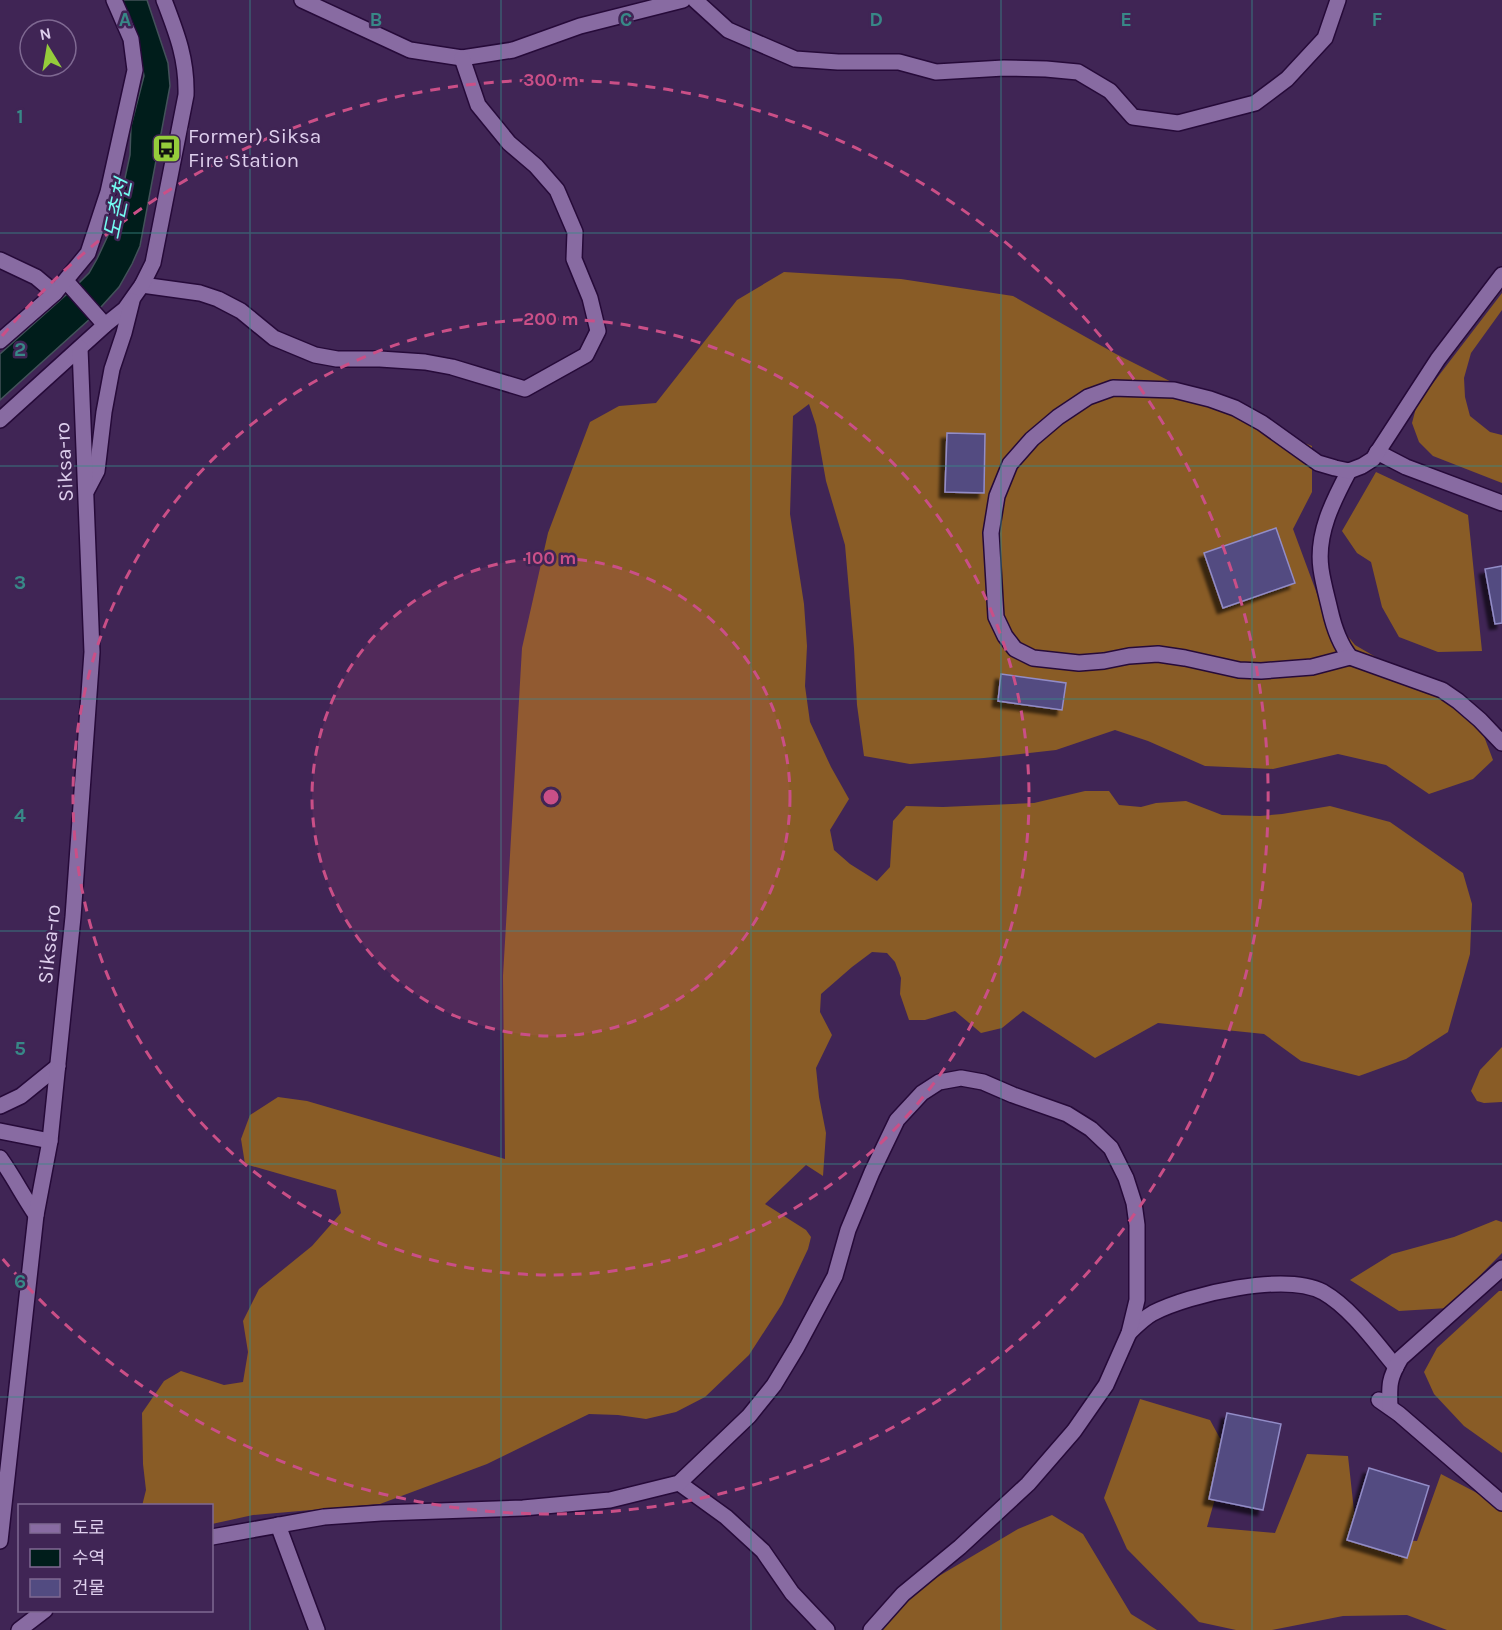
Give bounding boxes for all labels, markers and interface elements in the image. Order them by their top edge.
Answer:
text: A [119,8,132,31]
text: B [370,8,382,31]
text: C [620,8,632,31]
text: D [869,8,883,31]
text: E [1120,8,1132,31]
text: F [1372,8,1383,31]
north arrow [18,18,78,78]
text: N [38,23,53,44]
text: 300 m [523,69,579,91]
text: 1 [16,105,24,128]
place label: Former) Siksa Fire Station [188,124,321,172]
bus stop icon: Former) Siksa Fire Station [151,132,183,164]
water label: 도촌천 [99,174,138,241]
text: 200 m [523,308,579,330]
text: 2 [14,338,26,361]
street label: Siksa-ro [50,422,78,502]
text: 100 m [526,547,576,569]
text: 3 [14,571,26,594]
centre of rings [541,787,561,807]
text: 4 [14,804,26,827]
street label: Siksa-ro [33,903,65,985]
text: 5 [14,1037,26,1060]
text: 6 [14,1270,26,1293]
legend [18,1504,213,1612]
text: 도로 [72,1517,105,1539]
text: 수역 [72,1547,105,1569]
text: 건물 [72,1577,105,1599]

